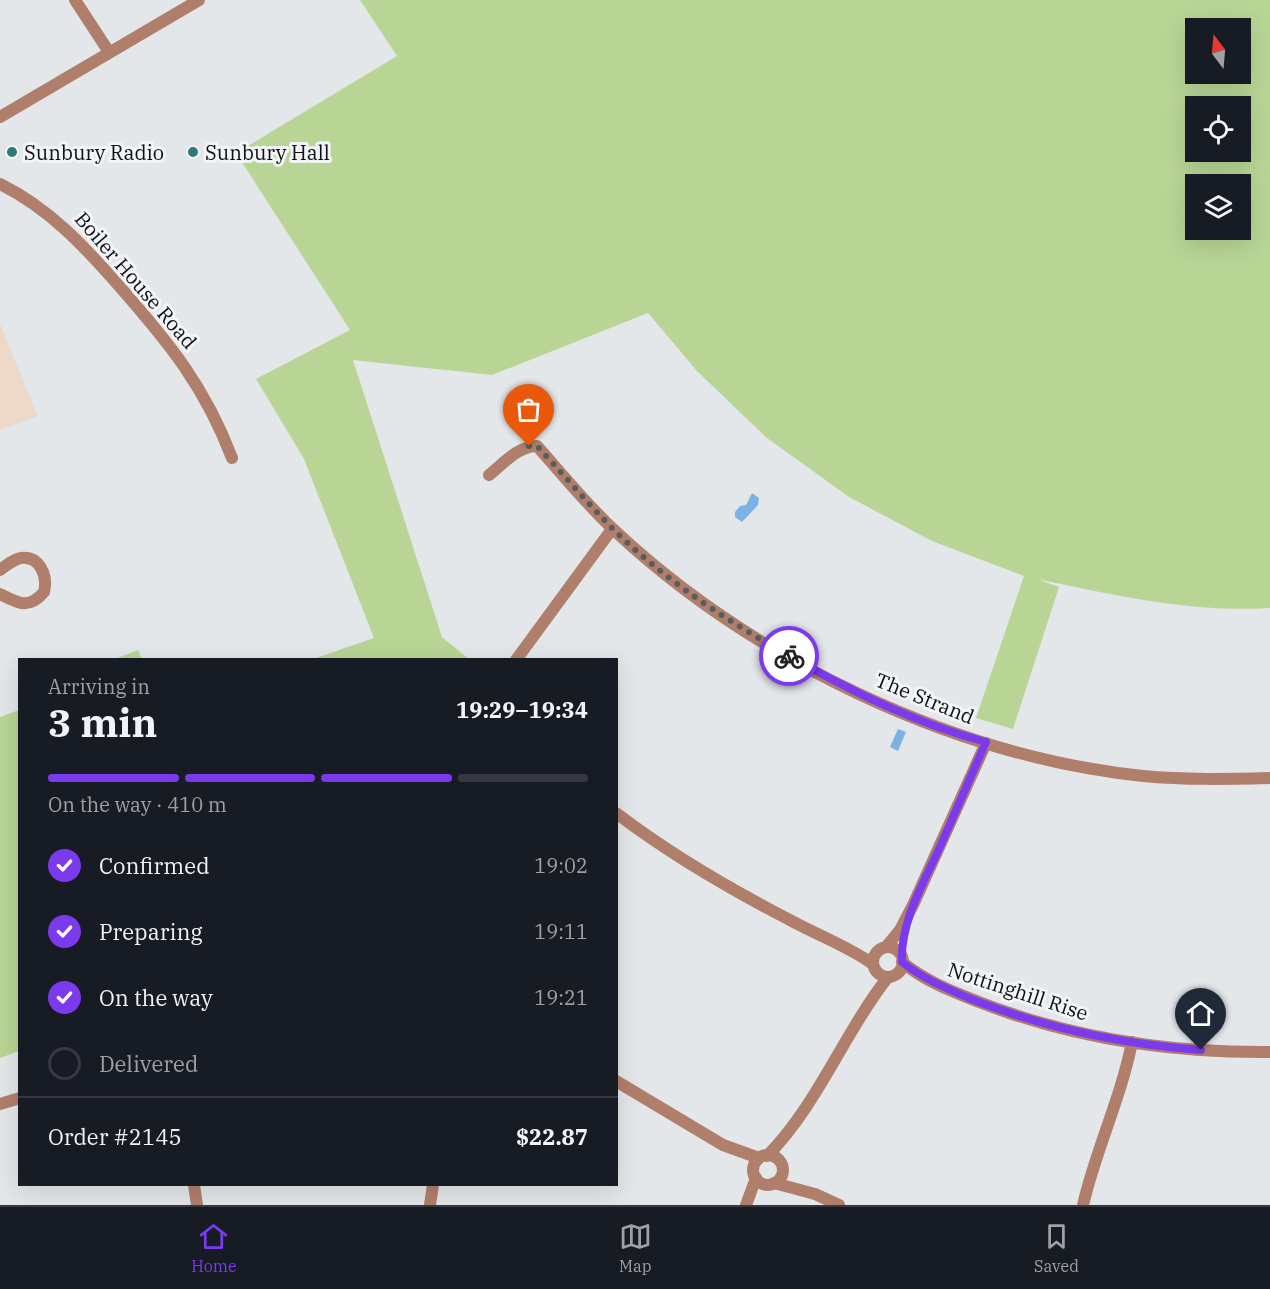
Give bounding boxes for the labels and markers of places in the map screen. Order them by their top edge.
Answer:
place label: Sunbury Radio [24,139,164,166]
place label: Sunbury Hall [205,139,330,166]
marker: Sunbury Radio [5,145,19,159]
marker: Sunbury Hall [186,145,200,159]
pin [503,384,554,446]
pin [1175,988,1226,1050]

